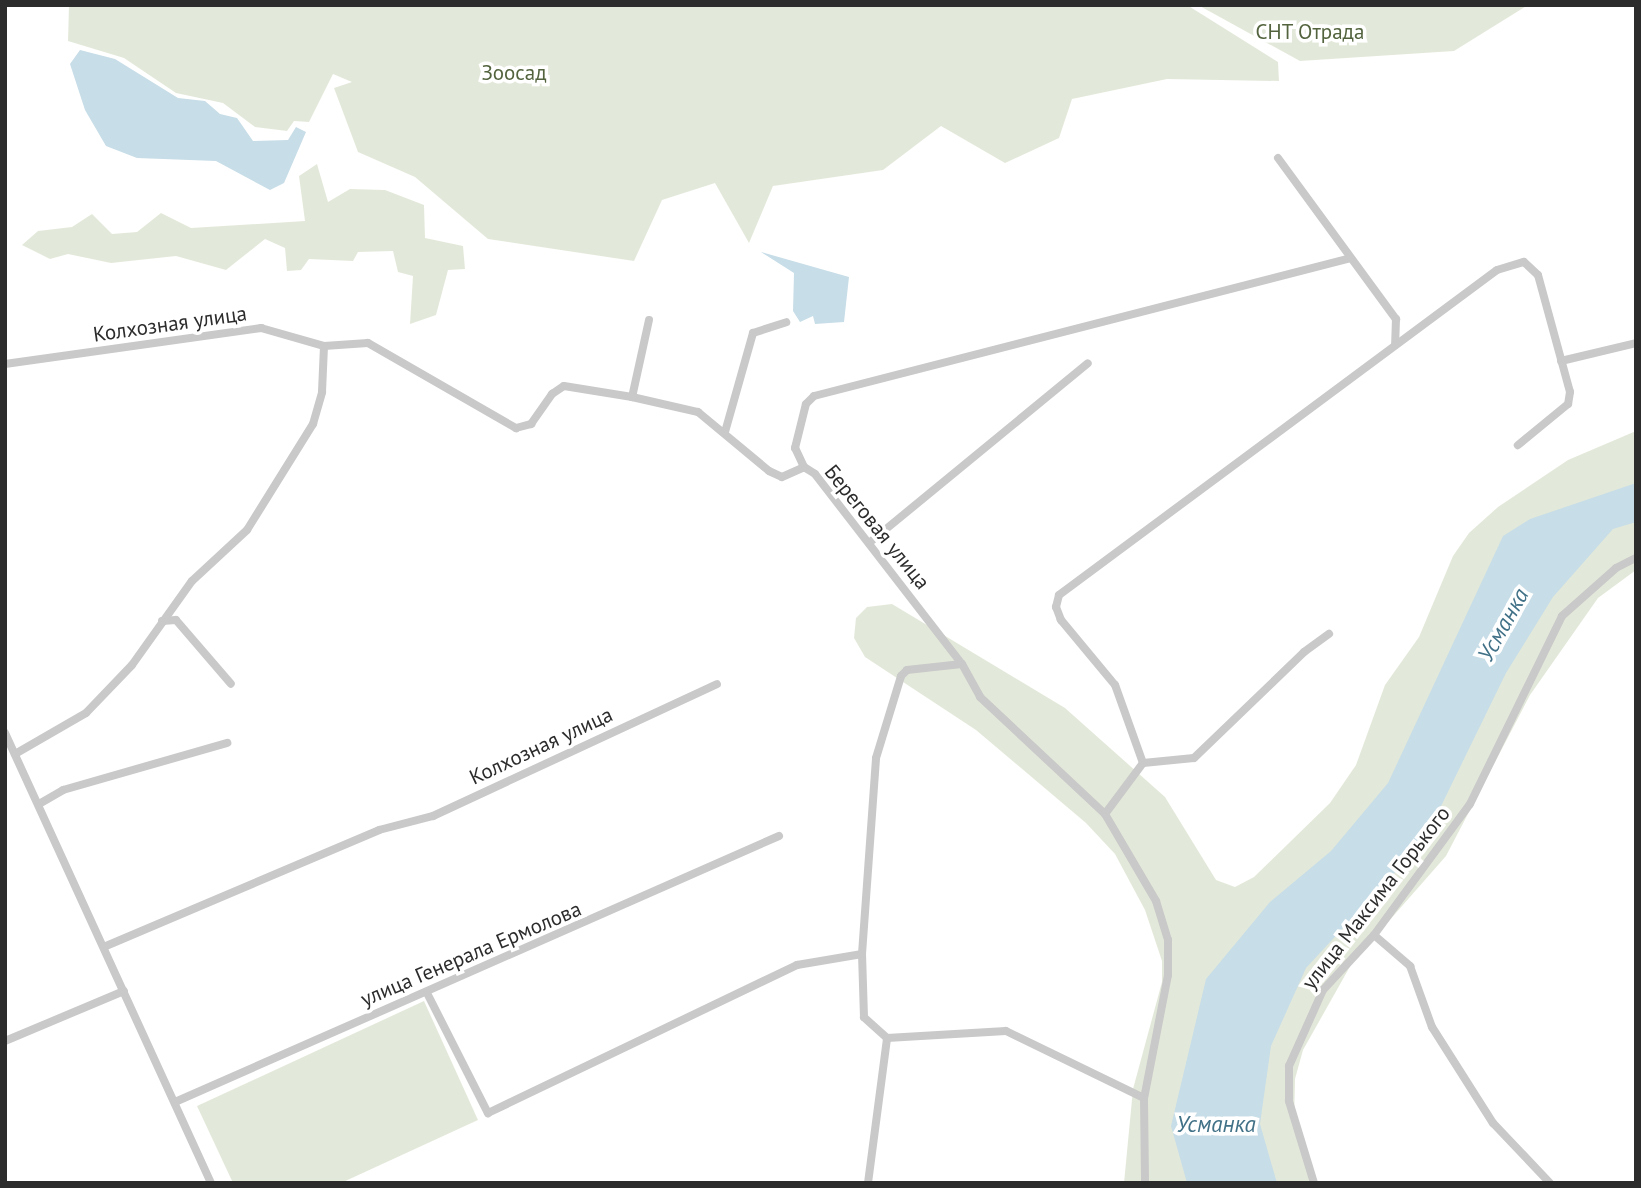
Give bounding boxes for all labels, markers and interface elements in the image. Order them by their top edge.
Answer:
park label: СНТ Отрада [1255,19,1365,45]
park label: Зоосад [481,60,547,86]
street label: Колхозная улица [92,301,248,347]
street label: Береговая улица [819,460,935,594]
water label: Усманка [1472,583,1534,667]
street label: Колхозная улица [466,702,616,790]
street label: улица Максима Горького [1297,801,1455,995]
street label: улица Генерала Ермолова [357,896,585,1012]
water label: Усманка [1176,1110,1256,1138]

